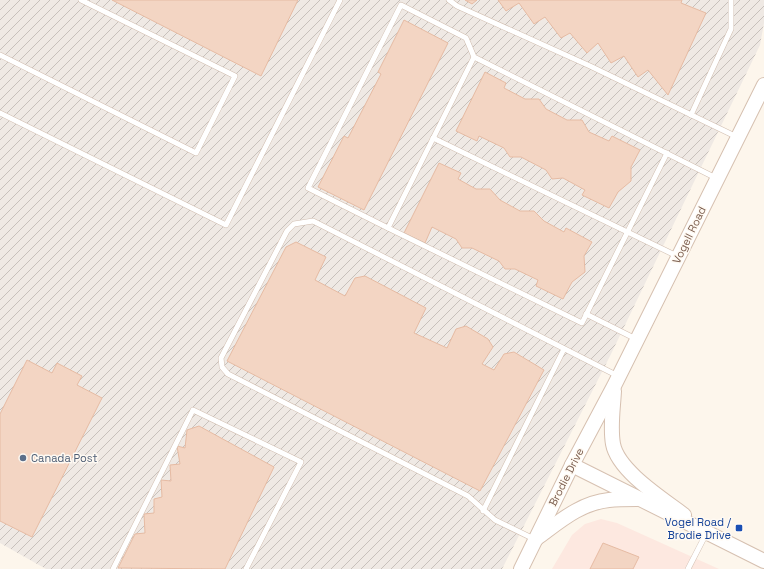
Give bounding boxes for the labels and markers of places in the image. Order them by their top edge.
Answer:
place label: Canada Post [31,451,98,465]
marker: Canada Post [18,453,28,463]
place label: Vogel Road / Brodie Drive [665,515,732,542]
marker: Vogel Road / Brodie Drive [734,523,744,533]

